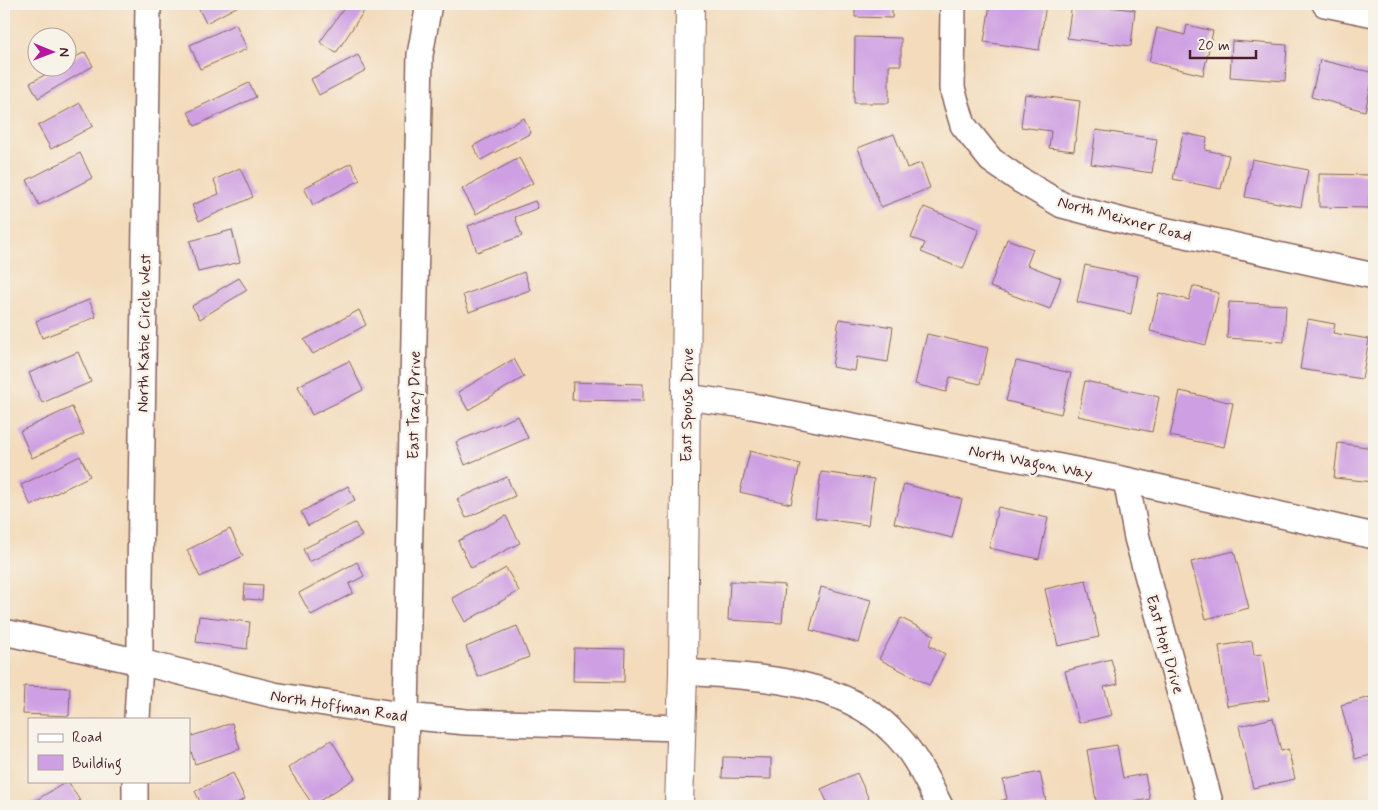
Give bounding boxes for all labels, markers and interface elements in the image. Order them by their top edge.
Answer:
north arrow [28,28,78,78]
scale bar [1190,28,1257,60]
text: 20 m [1198,36,1230,56]
text: N [55,47,73,57]
street label: North Meixner Road [1055,191,1194,247]
street label: North Katie Circle West [133,254,156,413]
street label: East Spouse Drive [676,348,699,462]
street label: East Tracy Drive [403,350,426,460]
street label: North Wagon Way [967,440,1094,486]
street label: East Hopi Drive [1140,592,1189,697]
street label: North Hoffman Road [269,685,409,728]
legend [28,718,190,782]
text: Road [72,728,102,748]
text: Building [72,754,122,775]

